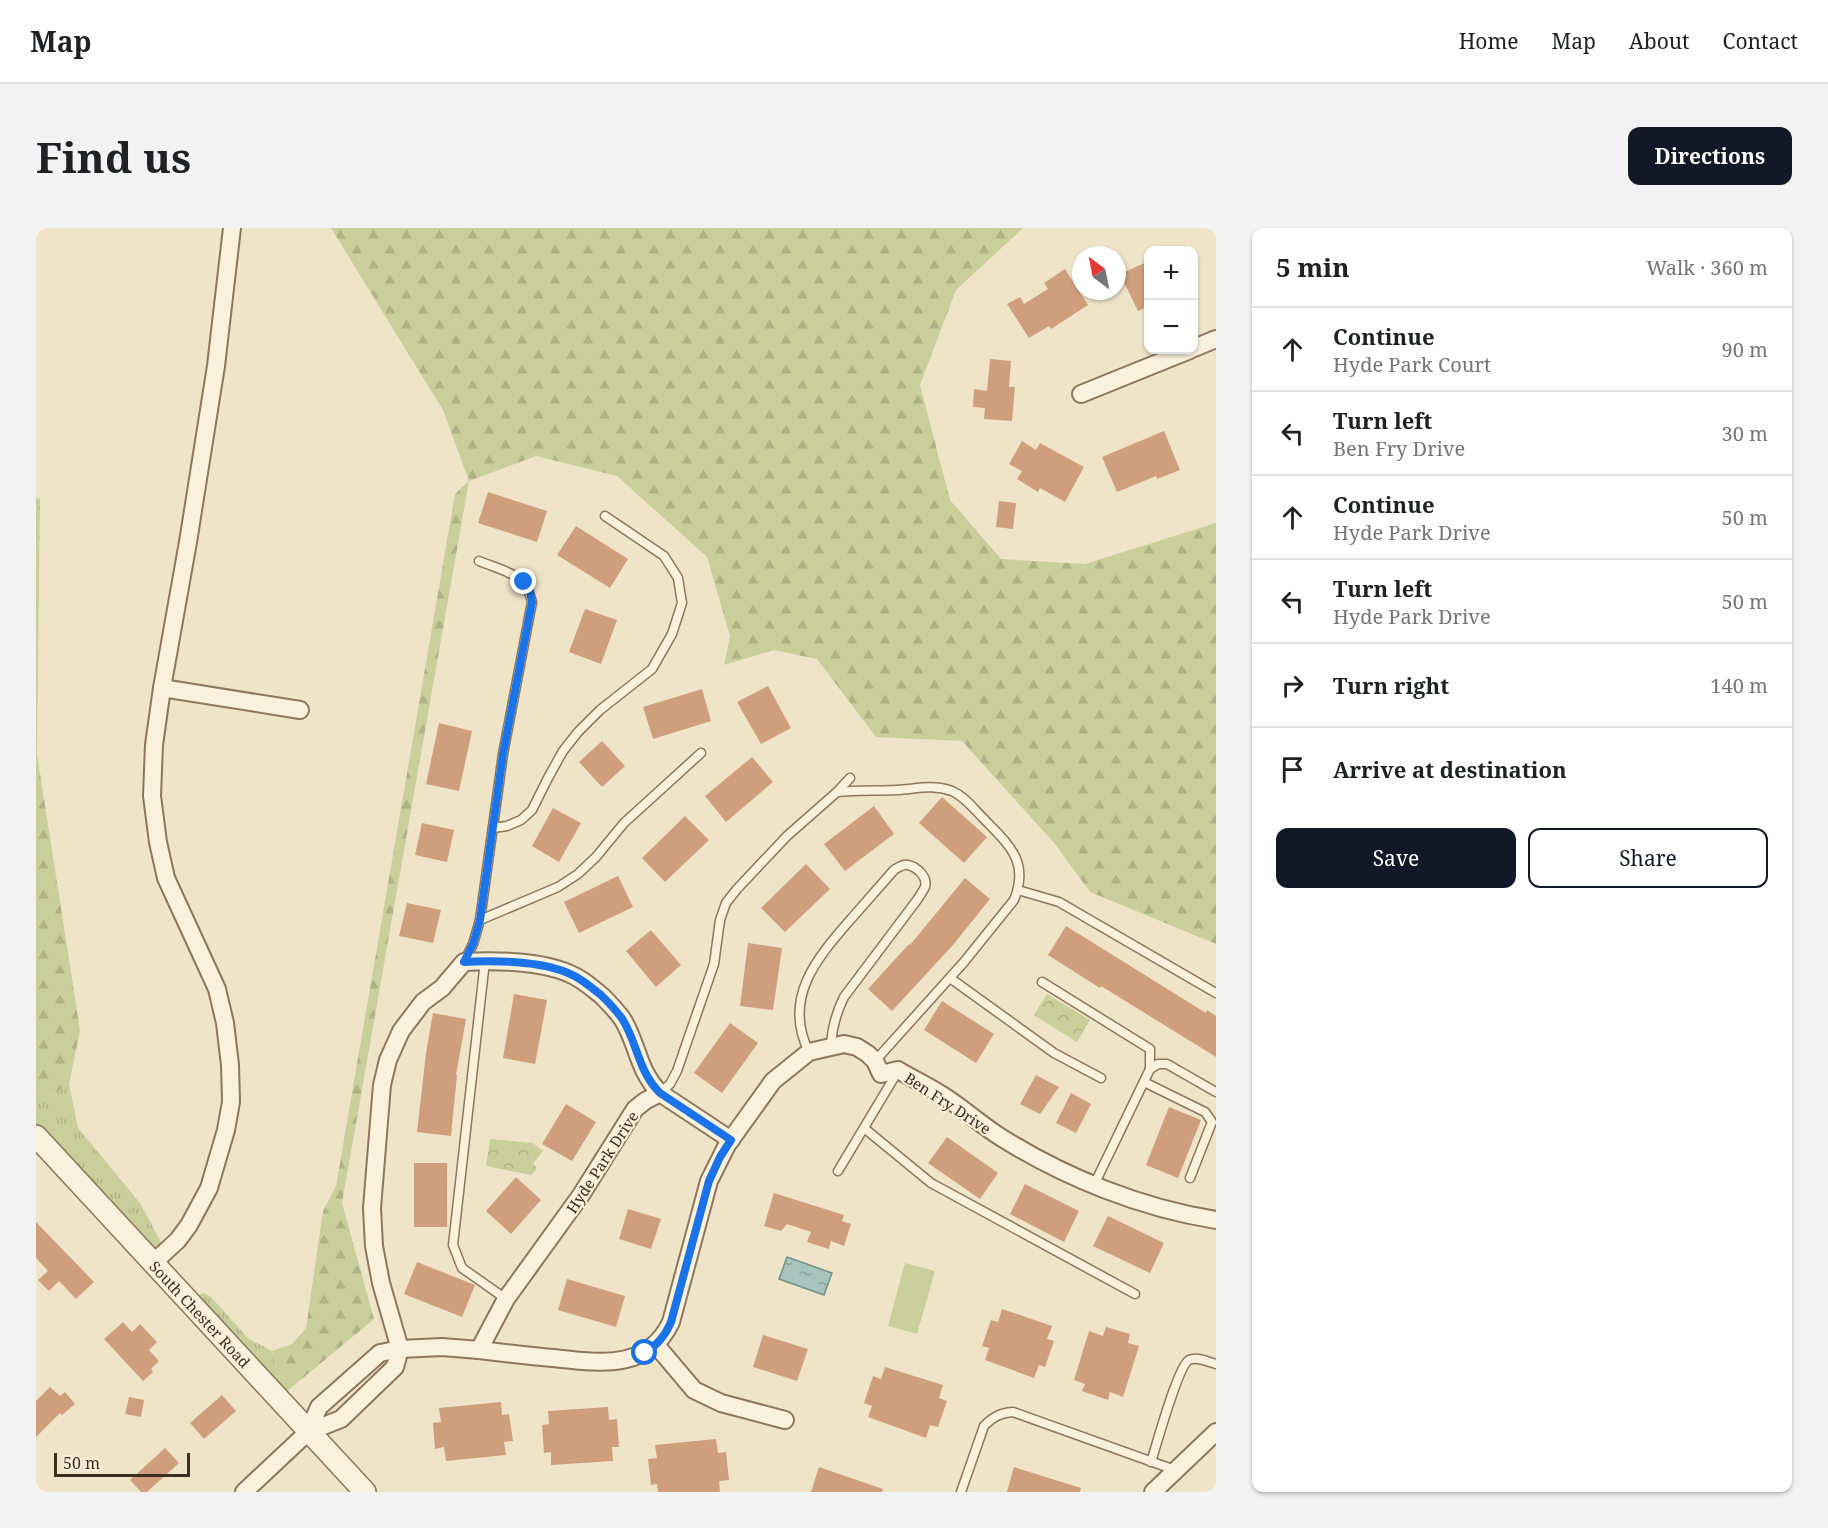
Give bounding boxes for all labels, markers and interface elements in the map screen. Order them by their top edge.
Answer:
text: Map [30,22,92,60]
text: Home [1459,27,1519,55]
text: Map [1552,27,1596,55]
text: About [1629,27,1690,55]
text: Contact [1723,27,1798,55]
button: Directions [1628,127,1792,185]
text: Find us [36,128,191,185]
north arrow [1072,246,1126,300]
map controls [1144,246,1198,354]
button: + [1144,246,1198,300]
text: 5 min [1276,249,1350,285]
text: Walk · 360 m [1646,254,1768,281]
button: − [1144,300,1198,354]
text: Continue [1333,321,1435,351]
icon: ahead [1276,333,1309,366]
text: 90 m [1722,336,1768,363]
text: Hyde Park Court [1333,351,1491,378]
text: Turn left [1333,405,1432,435]
icon: left [1276,417,1309,450]
text: 30 m [1722,420,1768,447]
text: Ben Fry Drive [1333,435,1465,462]
text: Continue [1333,489,1435,519]
icon: ahead [1276,501,1309,534]
text: 50 m [1722,504,1768,531]
text: Hyde Park Drive [1333,519,1491,546]
route end [510,568,536,594]
text: Turn left [1333,573,1432,603]
icon: left [1276,585,1309,618]
text: 50 m [1722,588,1768,615]
text: Hyde Park Drive [1333,603,1491,630]
icon: right [1276,669,1309,702]
text: Turn right [1333,670,1449,700]
text: 140 m [1710,672,1768,699]
icon: arrive [1276,753,1309,786]
text: Arrive at destination [1333,754,1567,784]
button: Save [1276,828,1516,888]
button: Share [1528,828,1768,888]
street label: Ben Fry Drive [901,1068,995,1138]
street label: Hyde Park Drive [561,1107,643,1217]
street label: South Chester Road [145,1256,255,1372]
route start [631,1339,657,1365]
scale bar [54,1450,190,1478]
text: 50 m [63,1452,100,1474]

